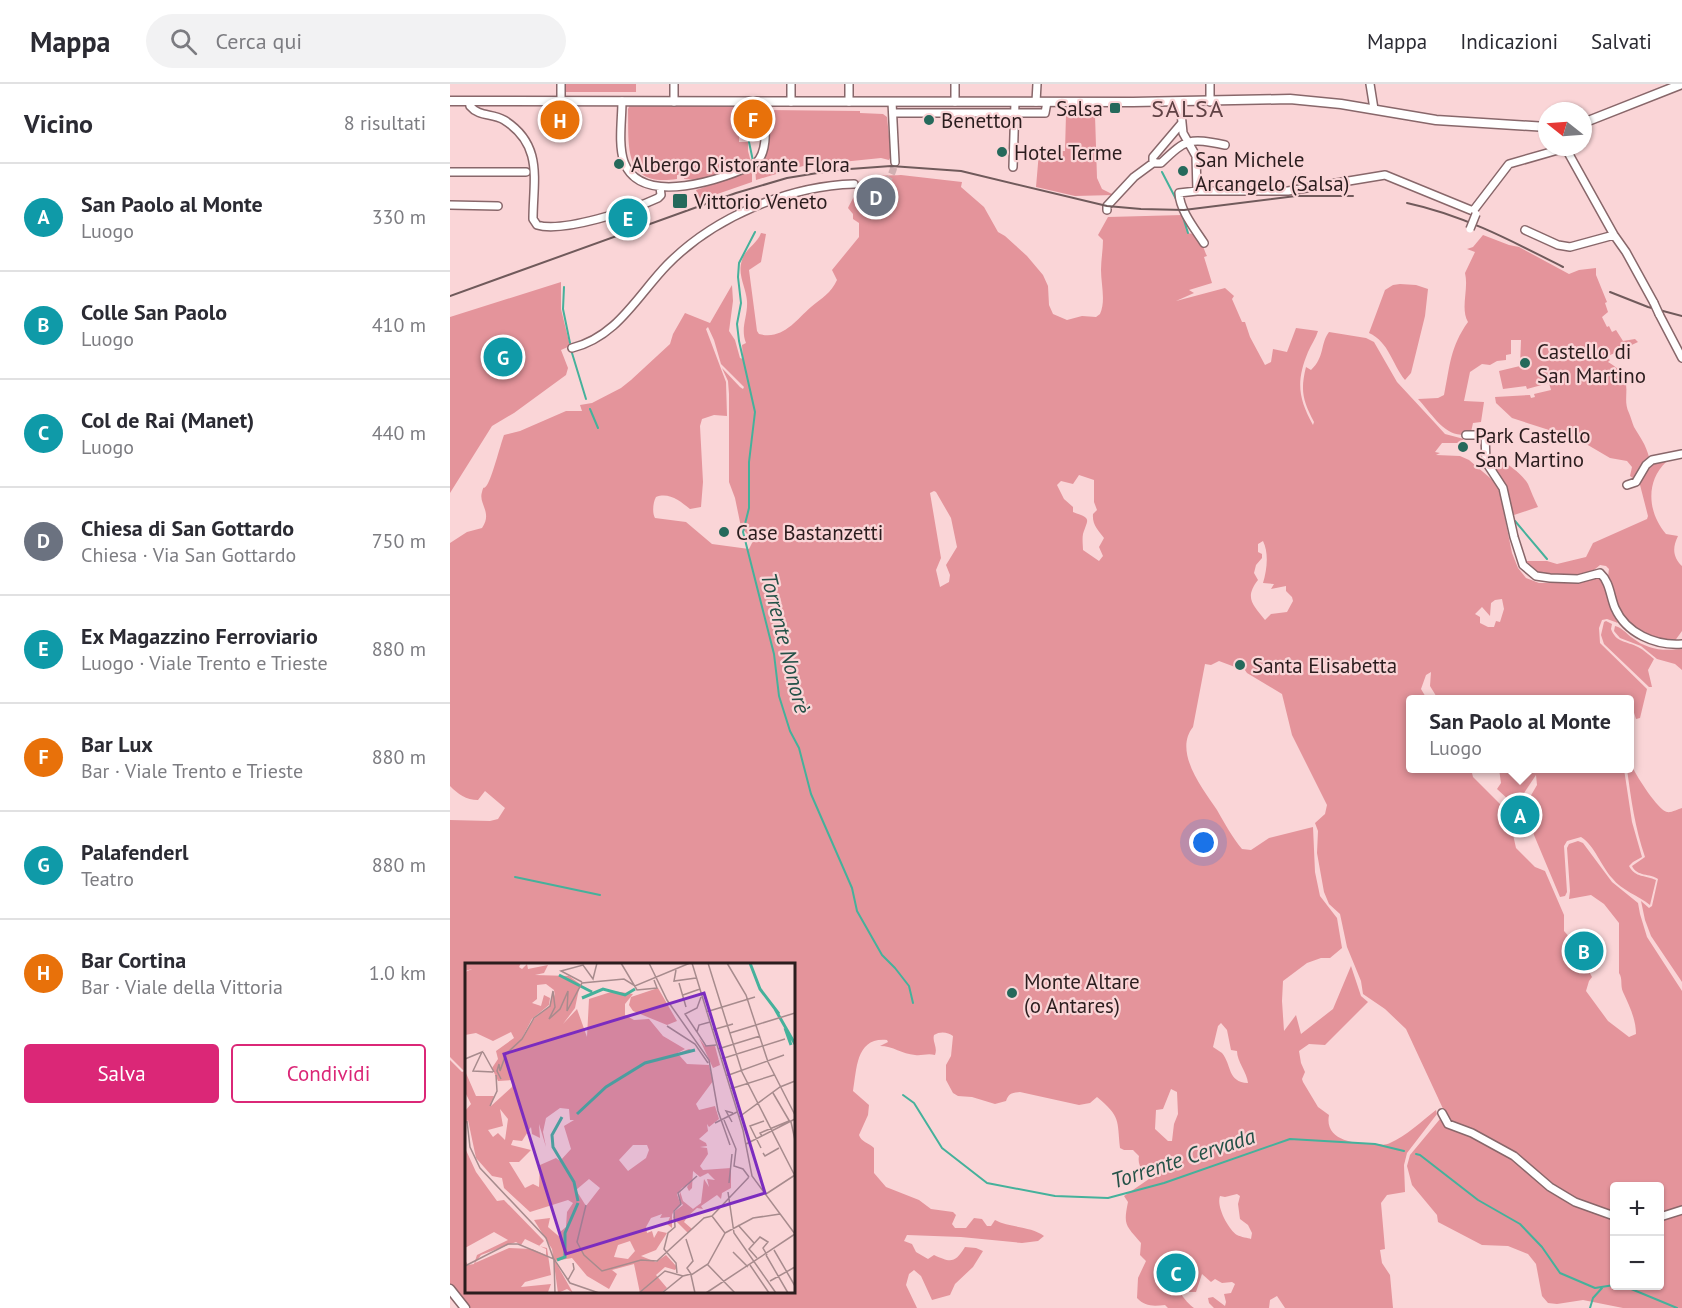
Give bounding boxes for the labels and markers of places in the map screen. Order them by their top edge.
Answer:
place label: Salsa [1056,95,1103,122]
pin: F [734,96,772,141]
pin: H [540,98,580,142]
marker: Salsa [1108,101,1122,115]
place label: Benetton [941,107,1023,134]
marker: Benetton [922,113,936,127]
place label: Hotel Terme [1014,139,1123,166]
marker: Hotel Terme [995,145,1009,159]
place label: San Michele Arcangelo (Salsa) [1195,146,1349,197]
place label: Albergo Ristorante Flora [631,151,850,178]
marker: Albergo Ristorante Flora [612,157,626,171]
marker: San Michele Arcangelo (Salsa) [1176,164,1190,178]
pin: D [856,174,896,220]
place label: Vittorio Veneto [693,188,828,215]
marker: Vittorio Veneto [671,192,689,210]
pin: E [608,196,648,240]
pin: G [484,334,522,380]
place label: Castello di San Martino [1537,338,1646,389]
marker: Castello di San Martino [1518,356,1532,370]
place label: Park Castello San Martino [1475,422,1591,473]
marker: Park Castello San Martino [1456,440,1470,454]
place label: Case Bastanzetti [736,519,883,546]
marker: Case Bastanzetti [717,525,731,539]
place label: Santa Elisabetta [1252,652,1397,679]
marker: Santa Elisabetta [1233,658,1247,672]
pin: A [1500,792,1540,838]
pin: B [1564,928,1604,974]
place label: Monte Altare (o Antares) [1024,968,1140,1019]
marker: Monte Altare (o Antares) [1005,986,1019,1000]
pin: C [1156,1250,1196,1296]

